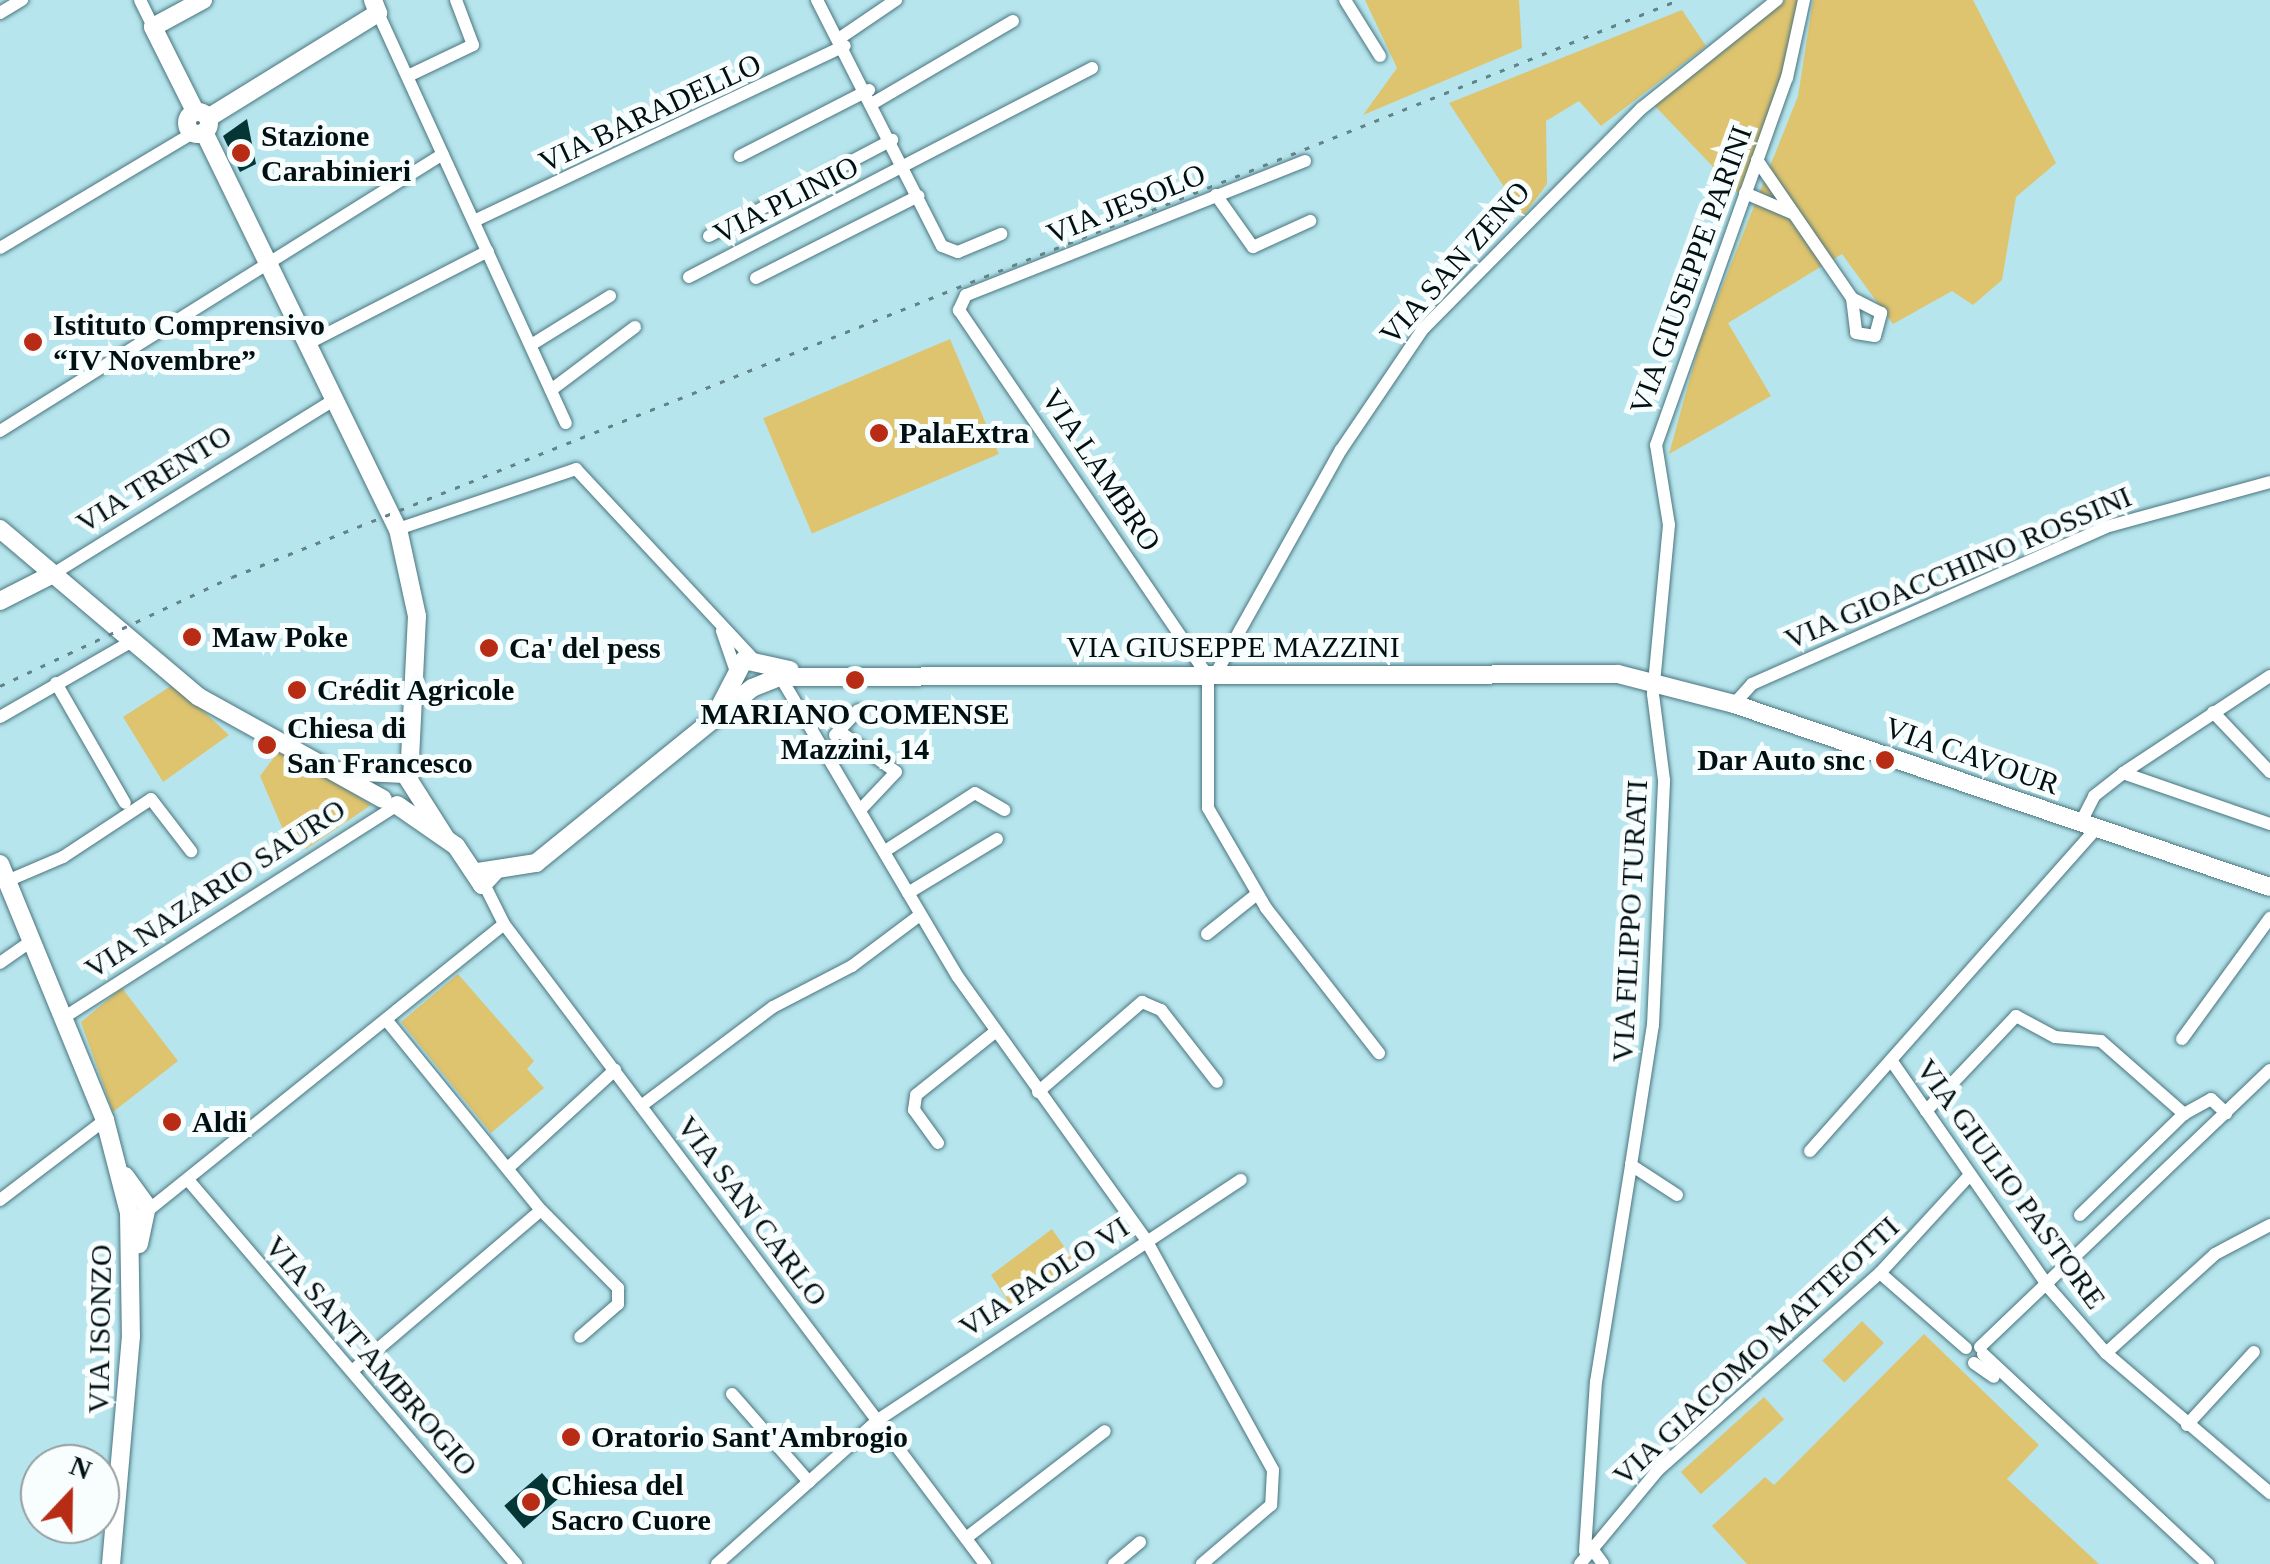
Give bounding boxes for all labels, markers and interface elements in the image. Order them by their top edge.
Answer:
street label: VIA BARADELLO [533,45,767,181]
place label: Stazione Carabinieri [261,118,411,188]
street label: VIA GIUSEPPE PARINI [1622,120,1760,420]
marker: Stazione Carabinieri [230,142,252,164]
street label: VIA PLINIO [707,148,865,252]
street label: VIA JESOLO [1041,156,1211,252]
street label: VIA SAN ZENO [1372,174,1538,352]
place label: Istituto Comprensivo “IV Novembre” [53,307,325,378]
marker: Istituto Comprensivo “IV Novembre” [22,331,44,353]
street label: VIA LAMBRO [1033,382,1169,558]
place label: PalaExtra [899,415,1029,451]
street label: VIA TRENTO [69,416,239,542]
marker: PalaExtra [868,422,890,444]
street label: VIA GIOACCHINO ROSSINI [1778,478,2138,658]
place label: Maw Poke [212,619,348,655]
marker: Maw Poke [181,626,203,648]
street label: VIA GIUSEPPE MAZZINI [1066,629,1400,665]
place label: Ca' del pess [509,630,661,666]
marker: Ca' del pess [478,637,500,659]
marker: MARIANO COMENSE Mazzini, 14 [844,669,866,691]
place label: Crédit Agricole [317,672,516,708]
marker: Crédit Agricole [286,679,308,701]
place label: MARIANO COMENSE Mazzini, 14 [700,696,1010,766]
street label: VIA CAVOUR [1879,709,2065,803]
place label: Chiesa di San Francesco [287,710,473,780]
marker: Chiesa di San Francesco [256,734,278,756]
place label: Dar Auto snc [1695,742,1865,778]
marker: Dar Auto snc [1874,749,1896,771]
street label: VIA FILIPPO TURATI [1605,778,1655,1064]
street label: VIA NAZARIO SAURO [77,791,353,987]
street label: VIA GIULIO PASTORE [1908,1051,2114,1317]
place label: Aldi [192,1104,247,1140]
street label: VIA SAN CARLO [668,1108,836,1314]
marker: Aldi [161,1111,183,1133]
street label: VIA PAOLO VI [951,1208,1137,1346]
street label: VIA GIACOMO MATTEOTTI [1605,1208,1907,1494]
street label: VIA SANT'AMBROGIO [256,1228,486,1484]
street label: VIA ISONZO [81,1243,119,1415]
place label: Oratorio Sant'Ambrogio [591,1419,908,1455]
marker: Oratorio Sant'Ambrogio [560,1426,582,1448]
north arrow [20,1444,120,1544]
text: N [65,1449,96,1486]
place label: Chiesa del Sacro Cuore [551,1467,711,1538]
marker: Chiesa del Sacro Cuore [520,1491,542,1513]

